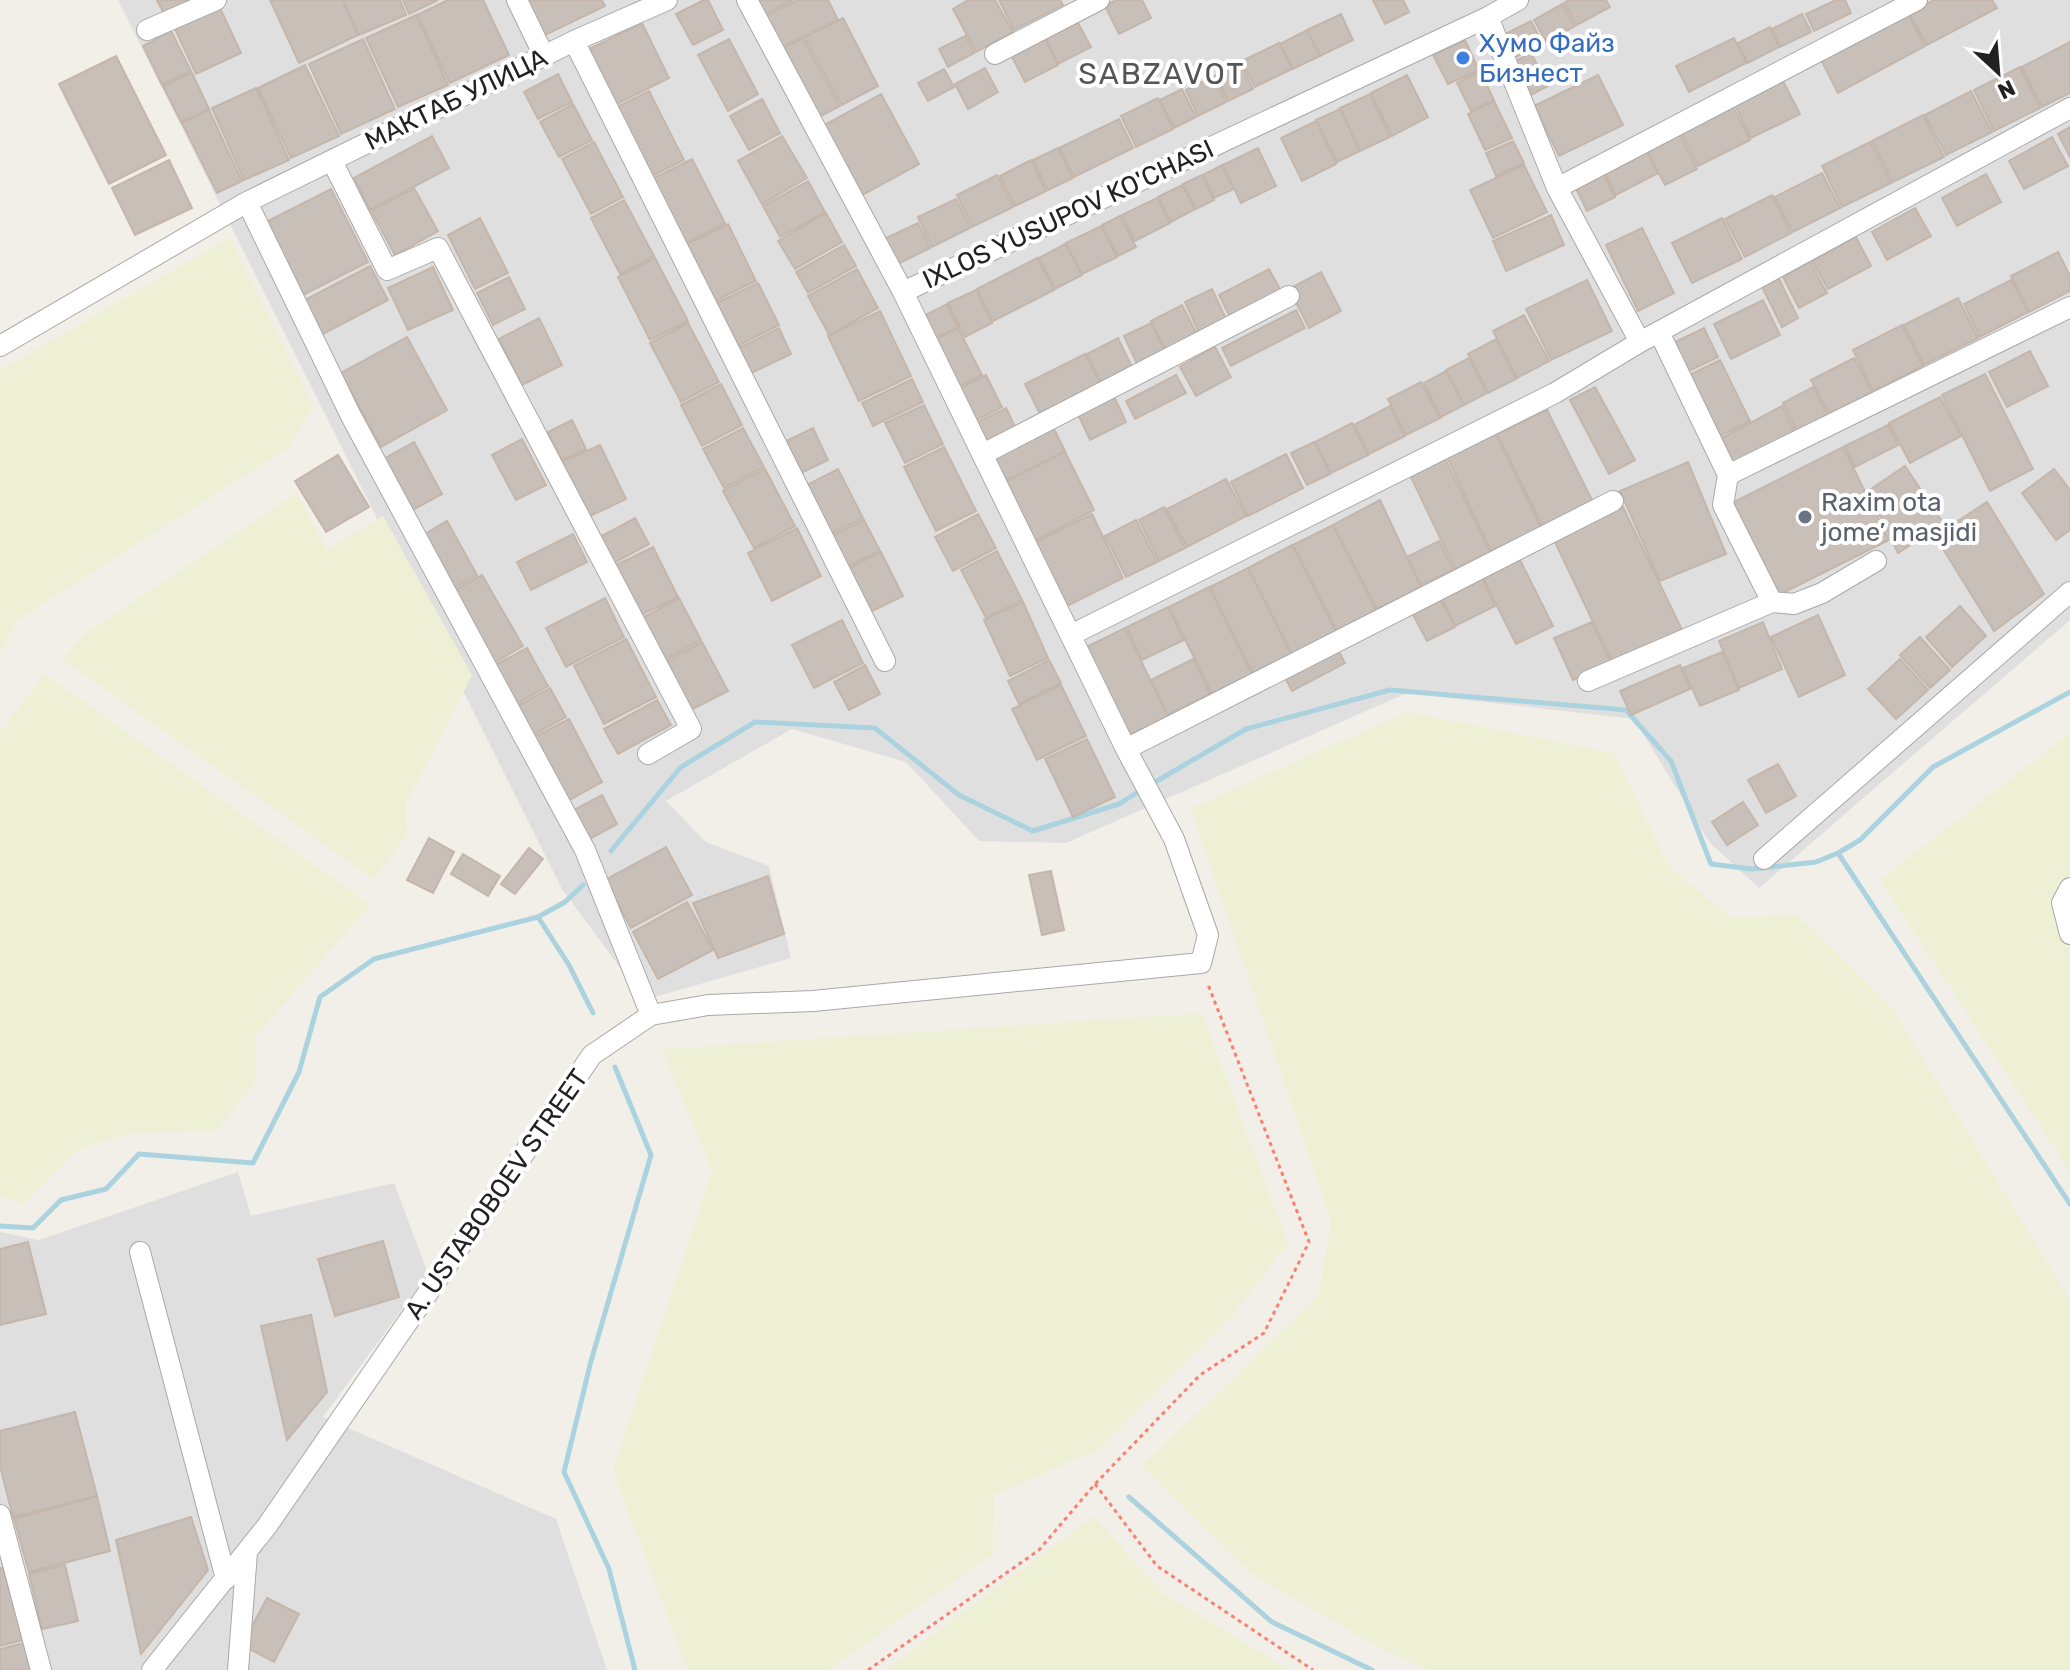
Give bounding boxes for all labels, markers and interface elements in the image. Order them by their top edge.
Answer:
place label: Хумо Файз Бизнест [1479,28,1615,89]
north arrow [1958,32,2038,112]
street label: МАКТАБ УЛИЦА [360,42,552,157]
marker: Хумо Файз Бизнест [1454,49,1472,67]
district label: SABZAVOT [1078,56,1246,92]
text: N [1994,74,2020,105]
street label: IXLOS YUSUPOV KO'CHASI [918,133,1219,296]
place label: Raxim ota jome’ masjidi [1820,487,1977,548]
marker: Raxim ota jome’ masjidi [1796,508,1814,526]
street label: A. USTABOBOEV STREET [398,1063,595,1325]

